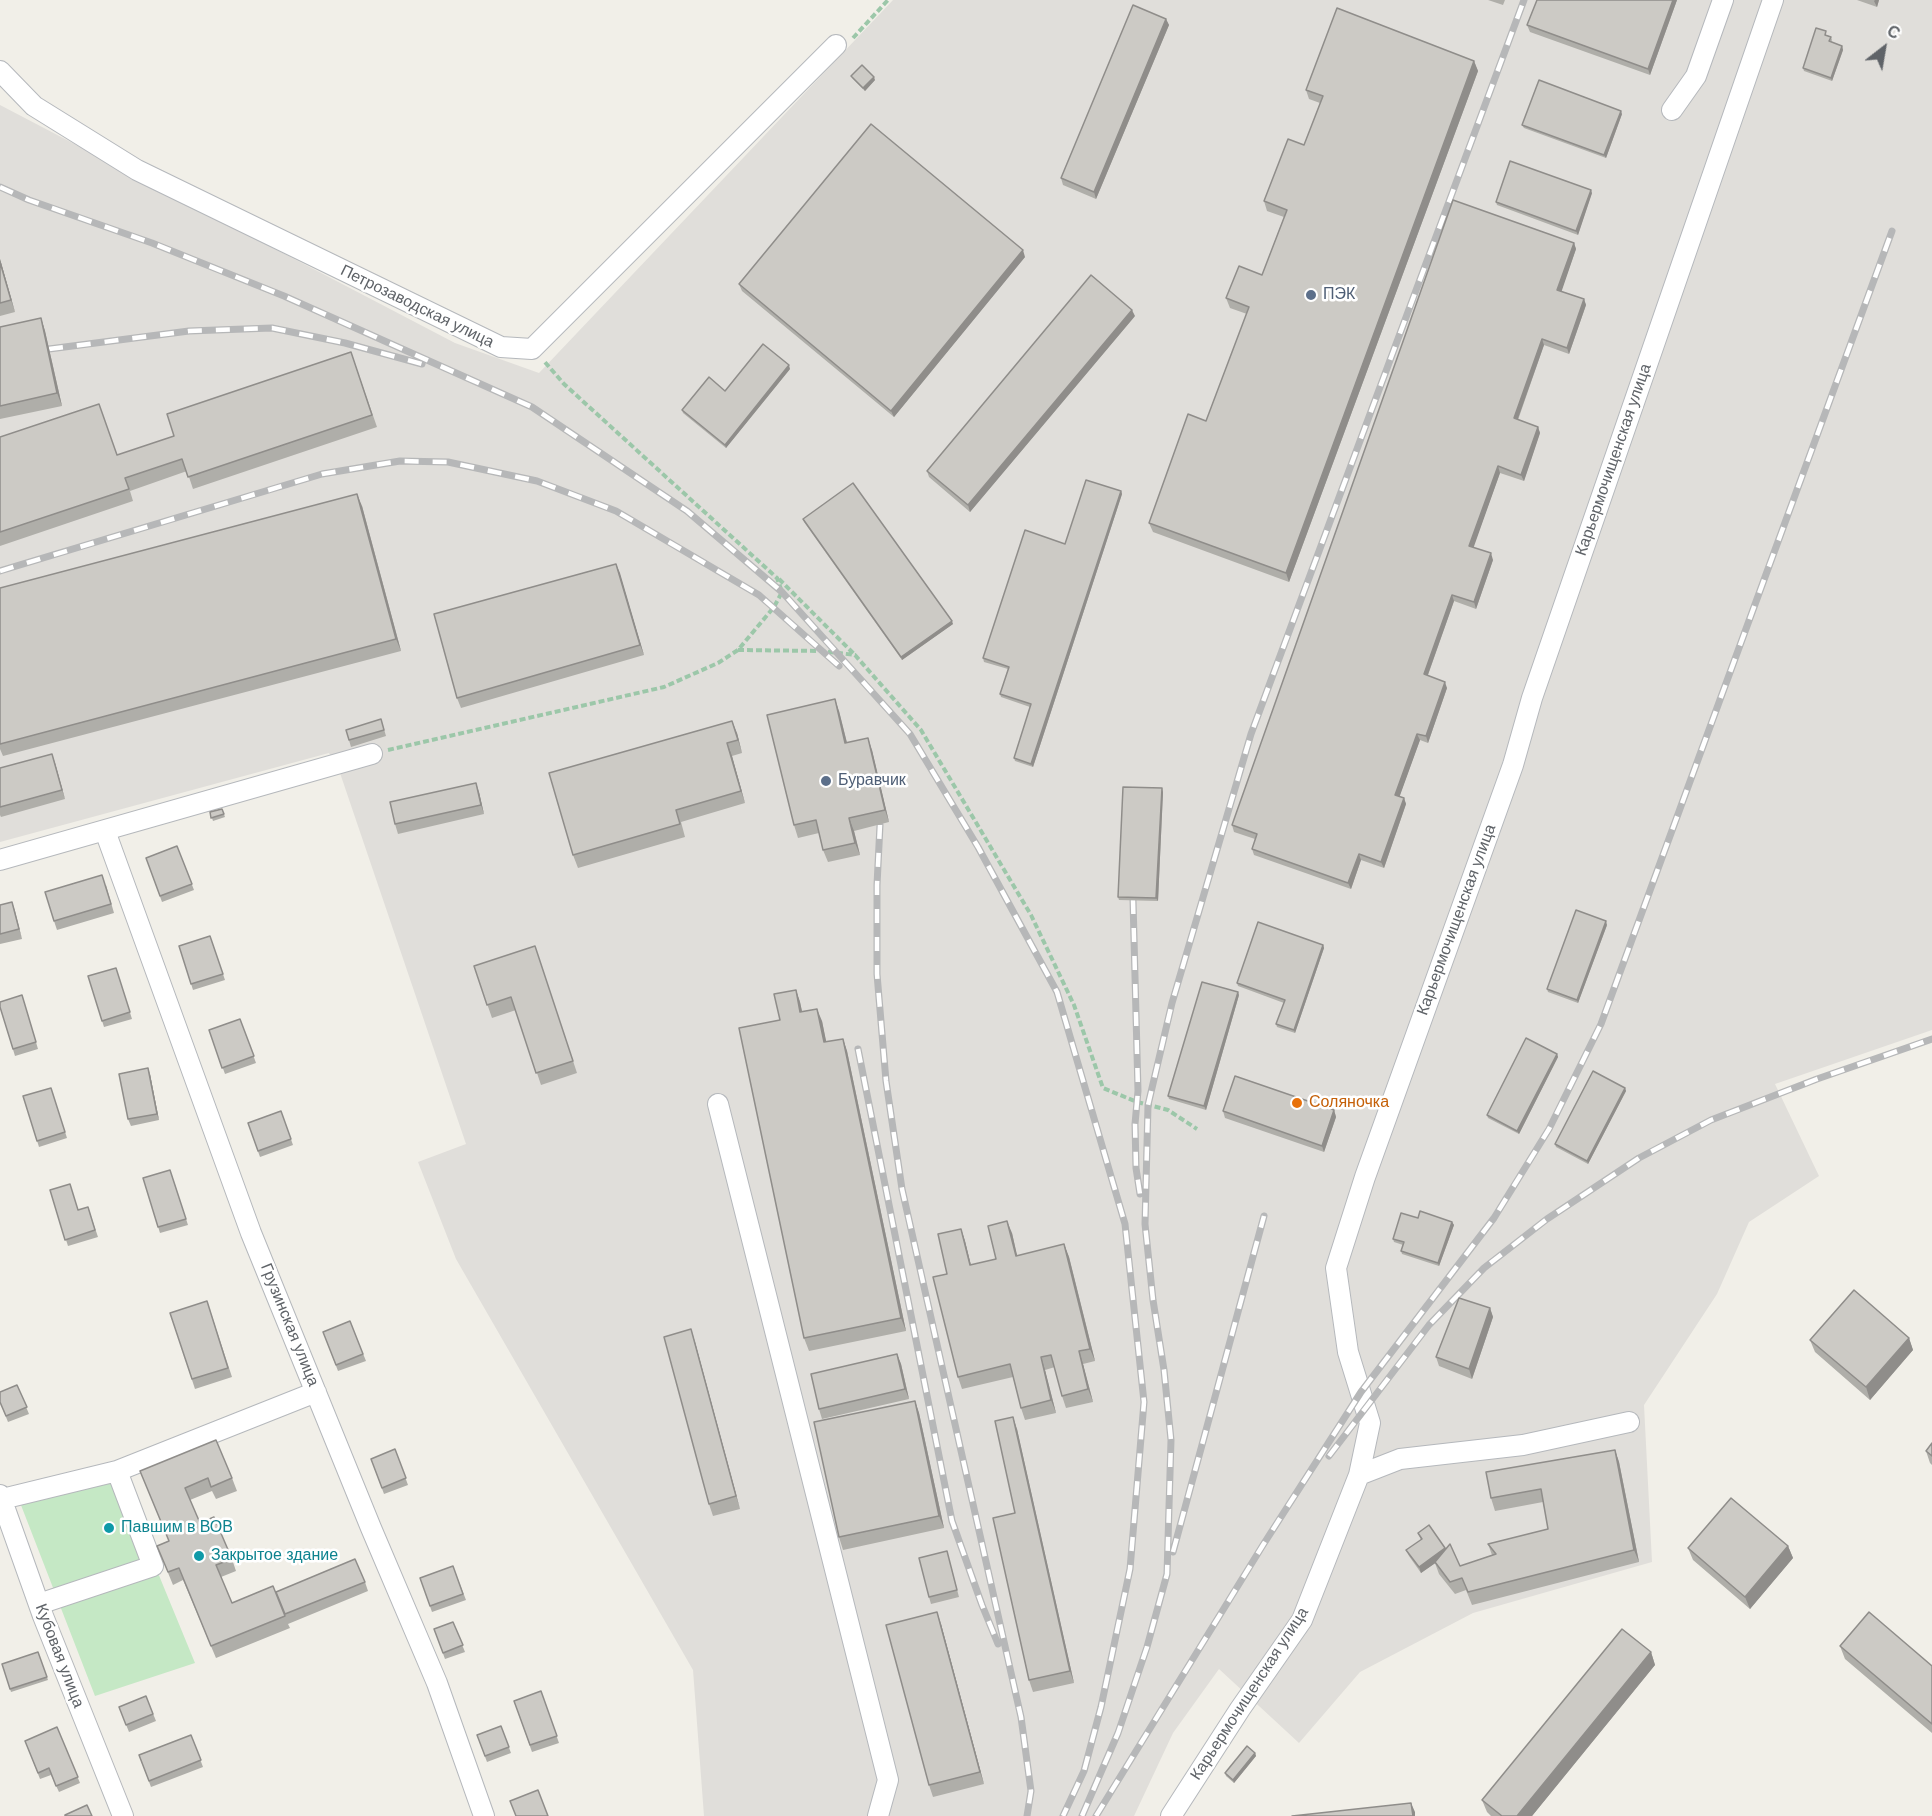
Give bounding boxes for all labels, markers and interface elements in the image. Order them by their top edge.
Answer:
north arrow [1854,18,1914,78]
text: С [1883,20,1904,44]
street label: Петрозаводская улица [337,261,497,353]
place label: ПЭК [1323,285,1355,305]
marker: ПЭК [1304,288,1318,302]
street label: Карьермочищенская улица [1572,361,1656,559]
place label: Буравчик [838,771,906,791]
marker: Буравчик [819,774,833,788]
street label: Карьермочищенская улица [1413,822,1501,1018]
place label: Соляночка [1309,1093,1389,1113]
marker: Соляночка [1290,1096,1304,1110]
street label: Грузинская улица [256,1261,322,1389]
place label: Павшим в ВОВ [121,1518,233,1538]
marker: Павшим в ВОВ [102,1521,116,1535]
place label: Закрытое здание [211,1546,338,1566]
marker: Закрытое здание [192,1549,206,1563]
street label: Кубовая улица [30,1601,88,1711]
street label: Карьермочищенская улица [1187,1604,1313,1784]

